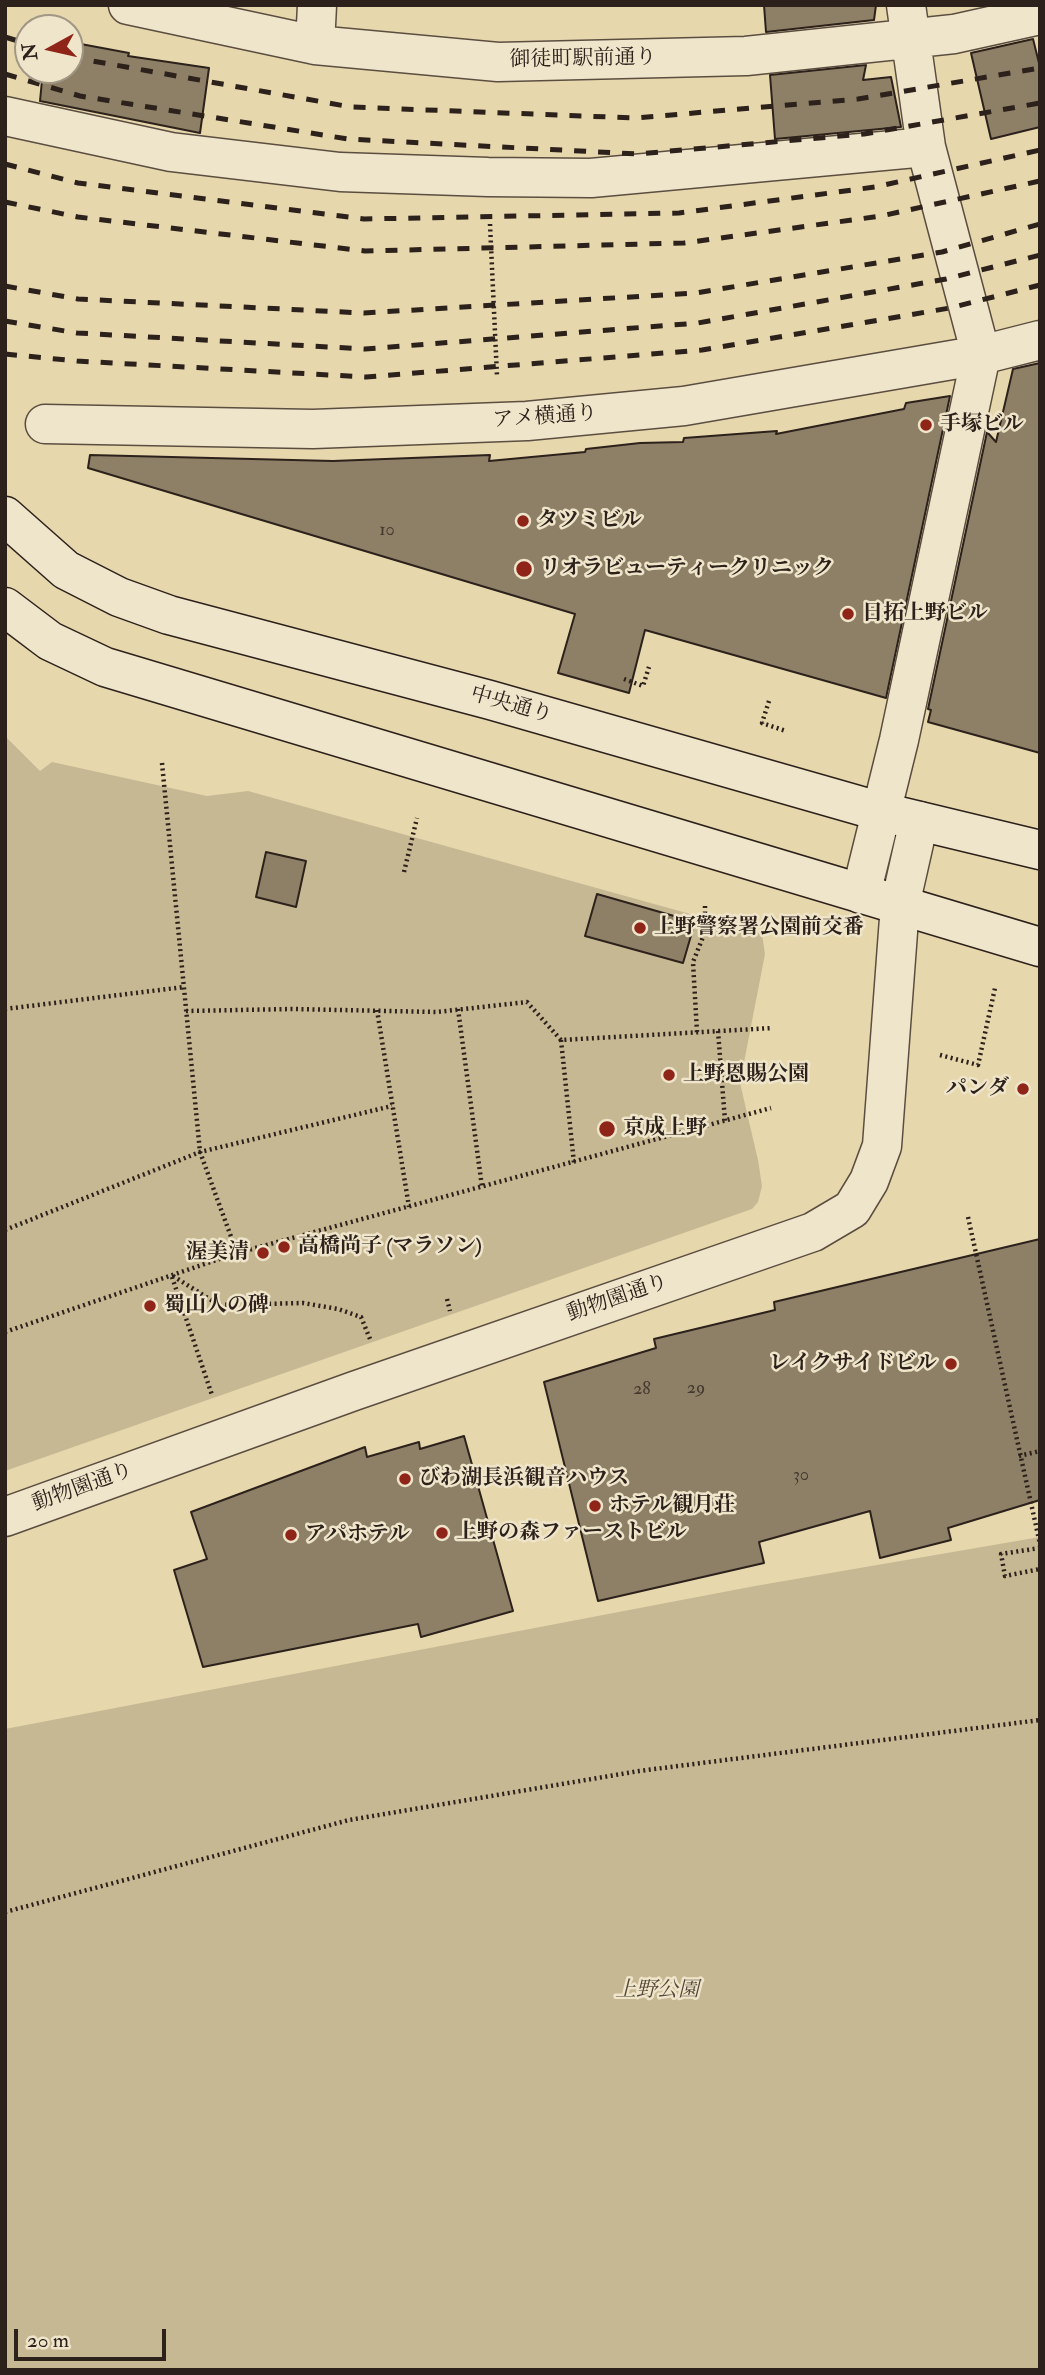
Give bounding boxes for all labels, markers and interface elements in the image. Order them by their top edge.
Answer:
north arrow [14,14,84,84]
text: N [17,42,43,62]
street label: 御徒町駅前通り [509,46,657,74]
street label: アメ横通り [492,402,598,434]
place label: 手塚ビル [940,412,1024,438]
marker: 手塚ビル [918,417,934,433]
place label: タツミビル [537,508,642,534]
marker: タツミビル [515,513,531,529]
house number: 10 [379,520,395,542]
place label: リオラビューティークリニック [540,556,834,582]
marker: リオラビューティークリニック [514,559,534,579]
place label: 日拓上野ビル [862,601,988,627]
marker: 日拓上野ビル [840,606,856,622]
street label: 中央通り [467,682,555,730]
place label: 上野警察署公園前交番 [654,915,864,941]
marker: 上野警察署公園前交番 [632,920,648,936]
place label: 上野恩賜公園 [683,1062,809,1088]
marker: 上野恩賜公園 [661,1067,677,1083]
place label: パンダ [946,1076,1009,1102]
marker: パンダ [1015,1081,1031,1097]
place label: 京成上野 [623,1116,707,1142]
marker: 京成上野 [597,1119,617,1139]
place label: 高橋尚子 (マラソン) [298,1234,482,1260]
marker: 高橋尚子 (マラソン) [276,1239,292,1255]
place label: 渥美清 [186,1240,249,1266]
marker: 渥美清 [255,1245,271,1261]
street label: 動物園通り [564,1270,672,1328]
place label: 蜀山人の碑 [164,1293,269,1319]
marker: 蜀山人の碑 [142,1298,158,1314]
place label: レイクサイドビル [769,1351,937,1377]
marker: レイクサイドビル [943,1356,959,1372]
house number: 29 [687,1378,705,1400]
house number: 28 [633,1379,651,1401]
street label: 動物園通り [29,1458,137,1518]
house number: 30 [793,1465,809,1487]
place label: びわ湖長浜観音ハウス [419,1466,629,1492]
marker: びわ湖長浜観音ハウス [397,1471,413,1487]
place label: ホテル観月荘 [609,1493,735,1519]
marker: ホテル観月荘 [587,1498,603,1514]
place label: 上野の森ファーストビル [456,1520,687,1546]
place label: アパホテル [305,1522,410,1548]
marker: 上野の森ファーストビル [434,1525,450,1541]
marker: アパホテル [283,1527,299,1543]
park label: 上野公園 [615,1978,699,2004]
scale bar [18,2316,170,2360]
text: 20 m [27,2327,69,2354]

